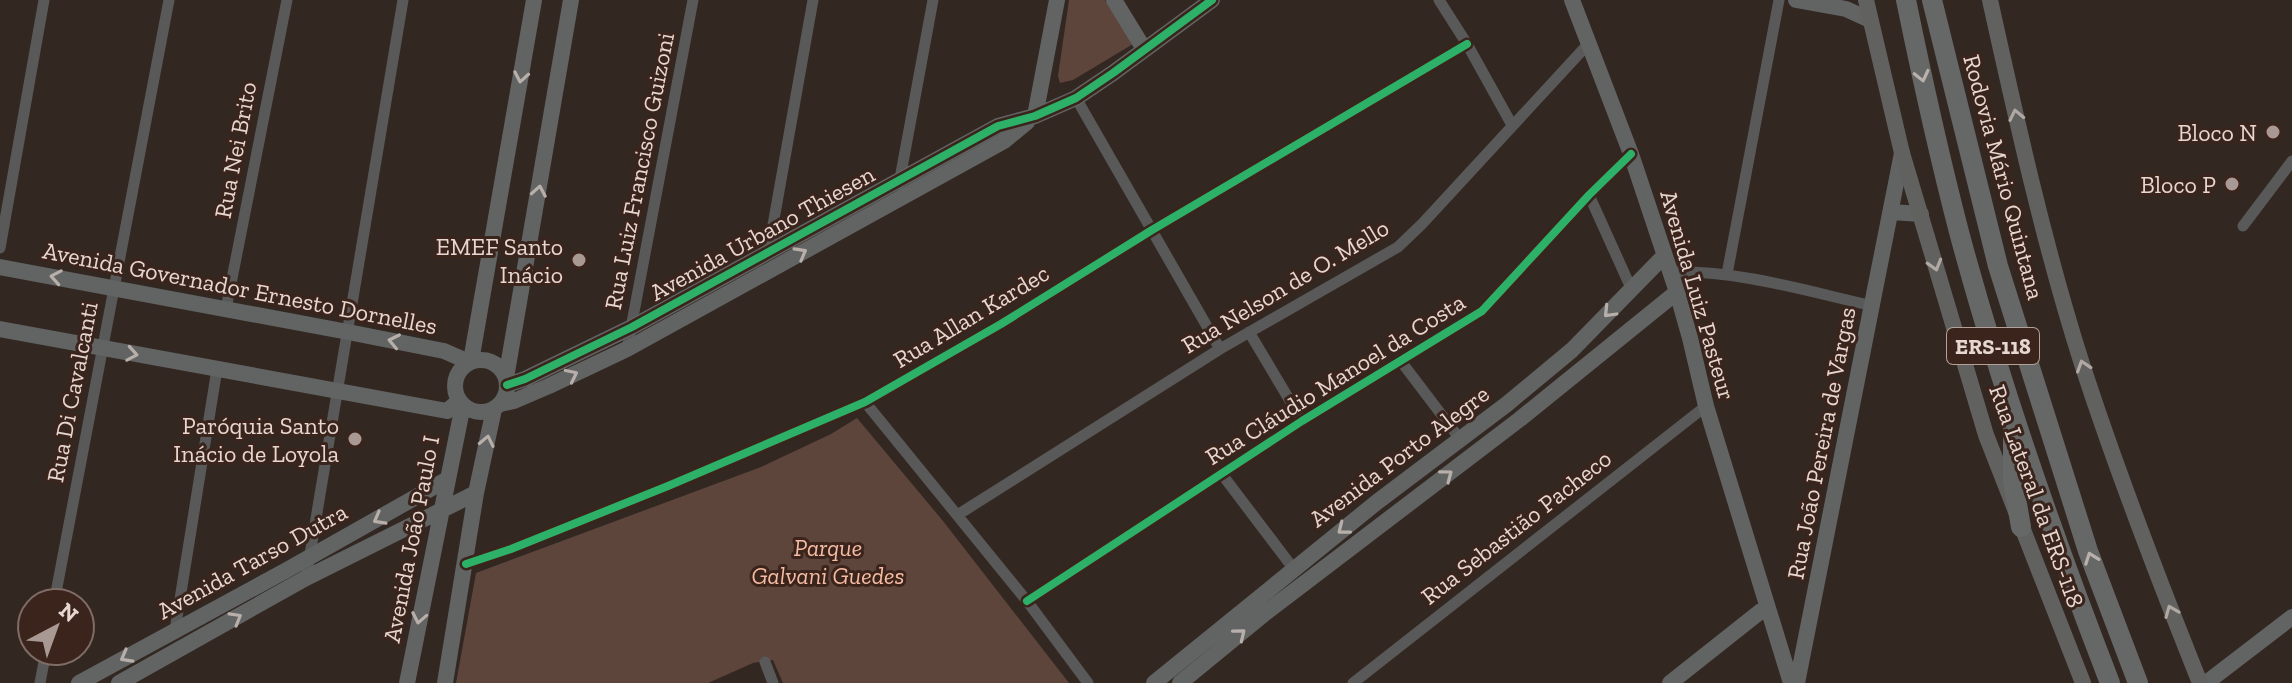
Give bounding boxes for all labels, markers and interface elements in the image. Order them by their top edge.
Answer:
street label: Rua Luiz Francisco Guizoni [598,30,680,312]
street label: Rodovia Mário Quintana [1957,51,2051,303]
one-way arrow [1913,69,1930,83]
one-way arrow [513,70,530,84]
street label: Rua Nei Brito [208,79,262,221]
one-way arrow [2008,109,2025,122]
place label: Bloco N [2177,118,2257,147]
marker: Bloco N [2264,123,2282,141]
street label: Avenida Urbano Thiesen [645,159,880,307]
place label: Bloco P [2140,170,2216,199]
marker: Bloco P [2223,175,2241,193]
one-way arrow [529,184,546,198]
street label: Avenida Luiz Pasteur [1654,187,1742,403]
street label: Rua Nelson de O. Mello [1176,213,1394,359]
place label: EMEF Santo Inácio [436,232,563,289]
street label: Avenida Governador Ernesto Dornelles [40,235,440,341]
one-way arrow [793,247,807,263]
marker: EMEF Santo Inácio [570,251,588,269]
street label: Rua Allan Kardec [888,258,1054,374]
one-way arrow [1926,258,1942,272]
one-way arrow [49,270,63,287]
street label: Rua Cláudio Manoel da Costa [1200,287,1471,471]
street label: Rua Di Cavalcanti [40,299,104,485]
one-way arrow [1605,302,1619,317]
street label: Rua João Pereira de Vargas [1780,304,1862,582]
road number: ERS-118 [1947,328,2039,364]
one-way arrow [388,333,401,350]
one-way arrow [125,344,138,361]
one-way arrow [2076,360,2092,373]
one-way arrow [564,369,578,385]
street label: Avenida Porto Alegre [1303,379,1495,533]
street label: Rua Lateral da ERS-118 [1983,381,2091,611]
place label: Paróquia Santo Inácio de Loyola [173,411,339,468]
marker: Paróquia Santo Inácio de Loyola [346,430,364,448]
street label: Avenida João Paulo I [377,433,445,645]
one-way arrow [478,434,495,448]
street label: Rua Sebastião Pacheco [1415,444,1617,610]
one-way arrow [1438,471,1452,485]
street label: Avenida Tarso Dutra [152,497,352,625]
one-way arrow [372,509,387,524]
one-way arrow [1337,519,1352,533]
park label: Parque Galvani Guedes [751,533,905,590]
one-way arrow [2084,551,2101,565]
north arrow [16,587,96,667]
text: N [54,597,84,628]
one-way arrow [2164,605,2181,619]
one-way arrow [411,611,428,625]
one-way arrow [227,612,242,628]
one-way arrow [1231,629,1246,643]
one-way arrow [120,647,135,663]

